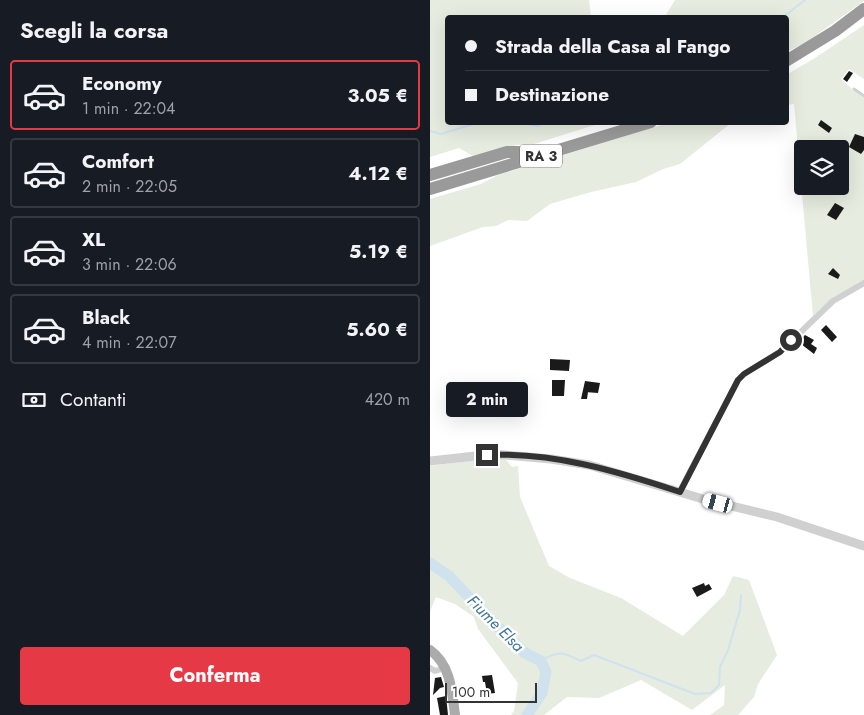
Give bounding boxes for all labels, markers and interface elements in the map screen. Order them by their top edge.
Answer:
text: Scegli la corsa [20,14,168,46]
text: Strada della Casa al Fango [495,33,731,60]
text: Economy [82,70,162,97]
icon: car [22,73,67,118]
text: Destinazione [495,81,609,108]
text: 3.05 € [347,82,408,109]
text: 1 min · 22:04 [82,97,175,120]
map controls [794,140,849,195]
button: layers [794,140,849,195]
road number: RA 3 [520,144,562,168]
text: Comfort [82,148,154,175]
icon: car [22,151,67,196]
text: 4.12 € [348,160,408,187]
text: 2 min · 22:05 [82,175,177,198]
text: XL [82,226,105,253]
icon: car [22,229,67,274]
text: 5.19 € [349,238,408,265]
text: 3 min · 22:06 [82,253,177,276]
text: Black [82,304,130,331]
icon: car [22,307,67,352]
text: 5.60 € [346,316,408,343]
route start [780,329,802,351]
text: 4 min · 22:07 [82,331,177,354]
callout: 2 min [446,382,528,418]
icon: cash [20,386,48,414]
text: Contanti [60,386,127,413]
text: 420 m [365,388,410,411]
text: 2 min [466,388,508,411]
route end [476,444,498,466]
car [701,492,734,514]
water label: Fiume Elsa [462,590,529,657]
button: Conferma [20,647,410,705]
scale bar [445,680,538,703]
text: 100 m [452,682,490,702]

